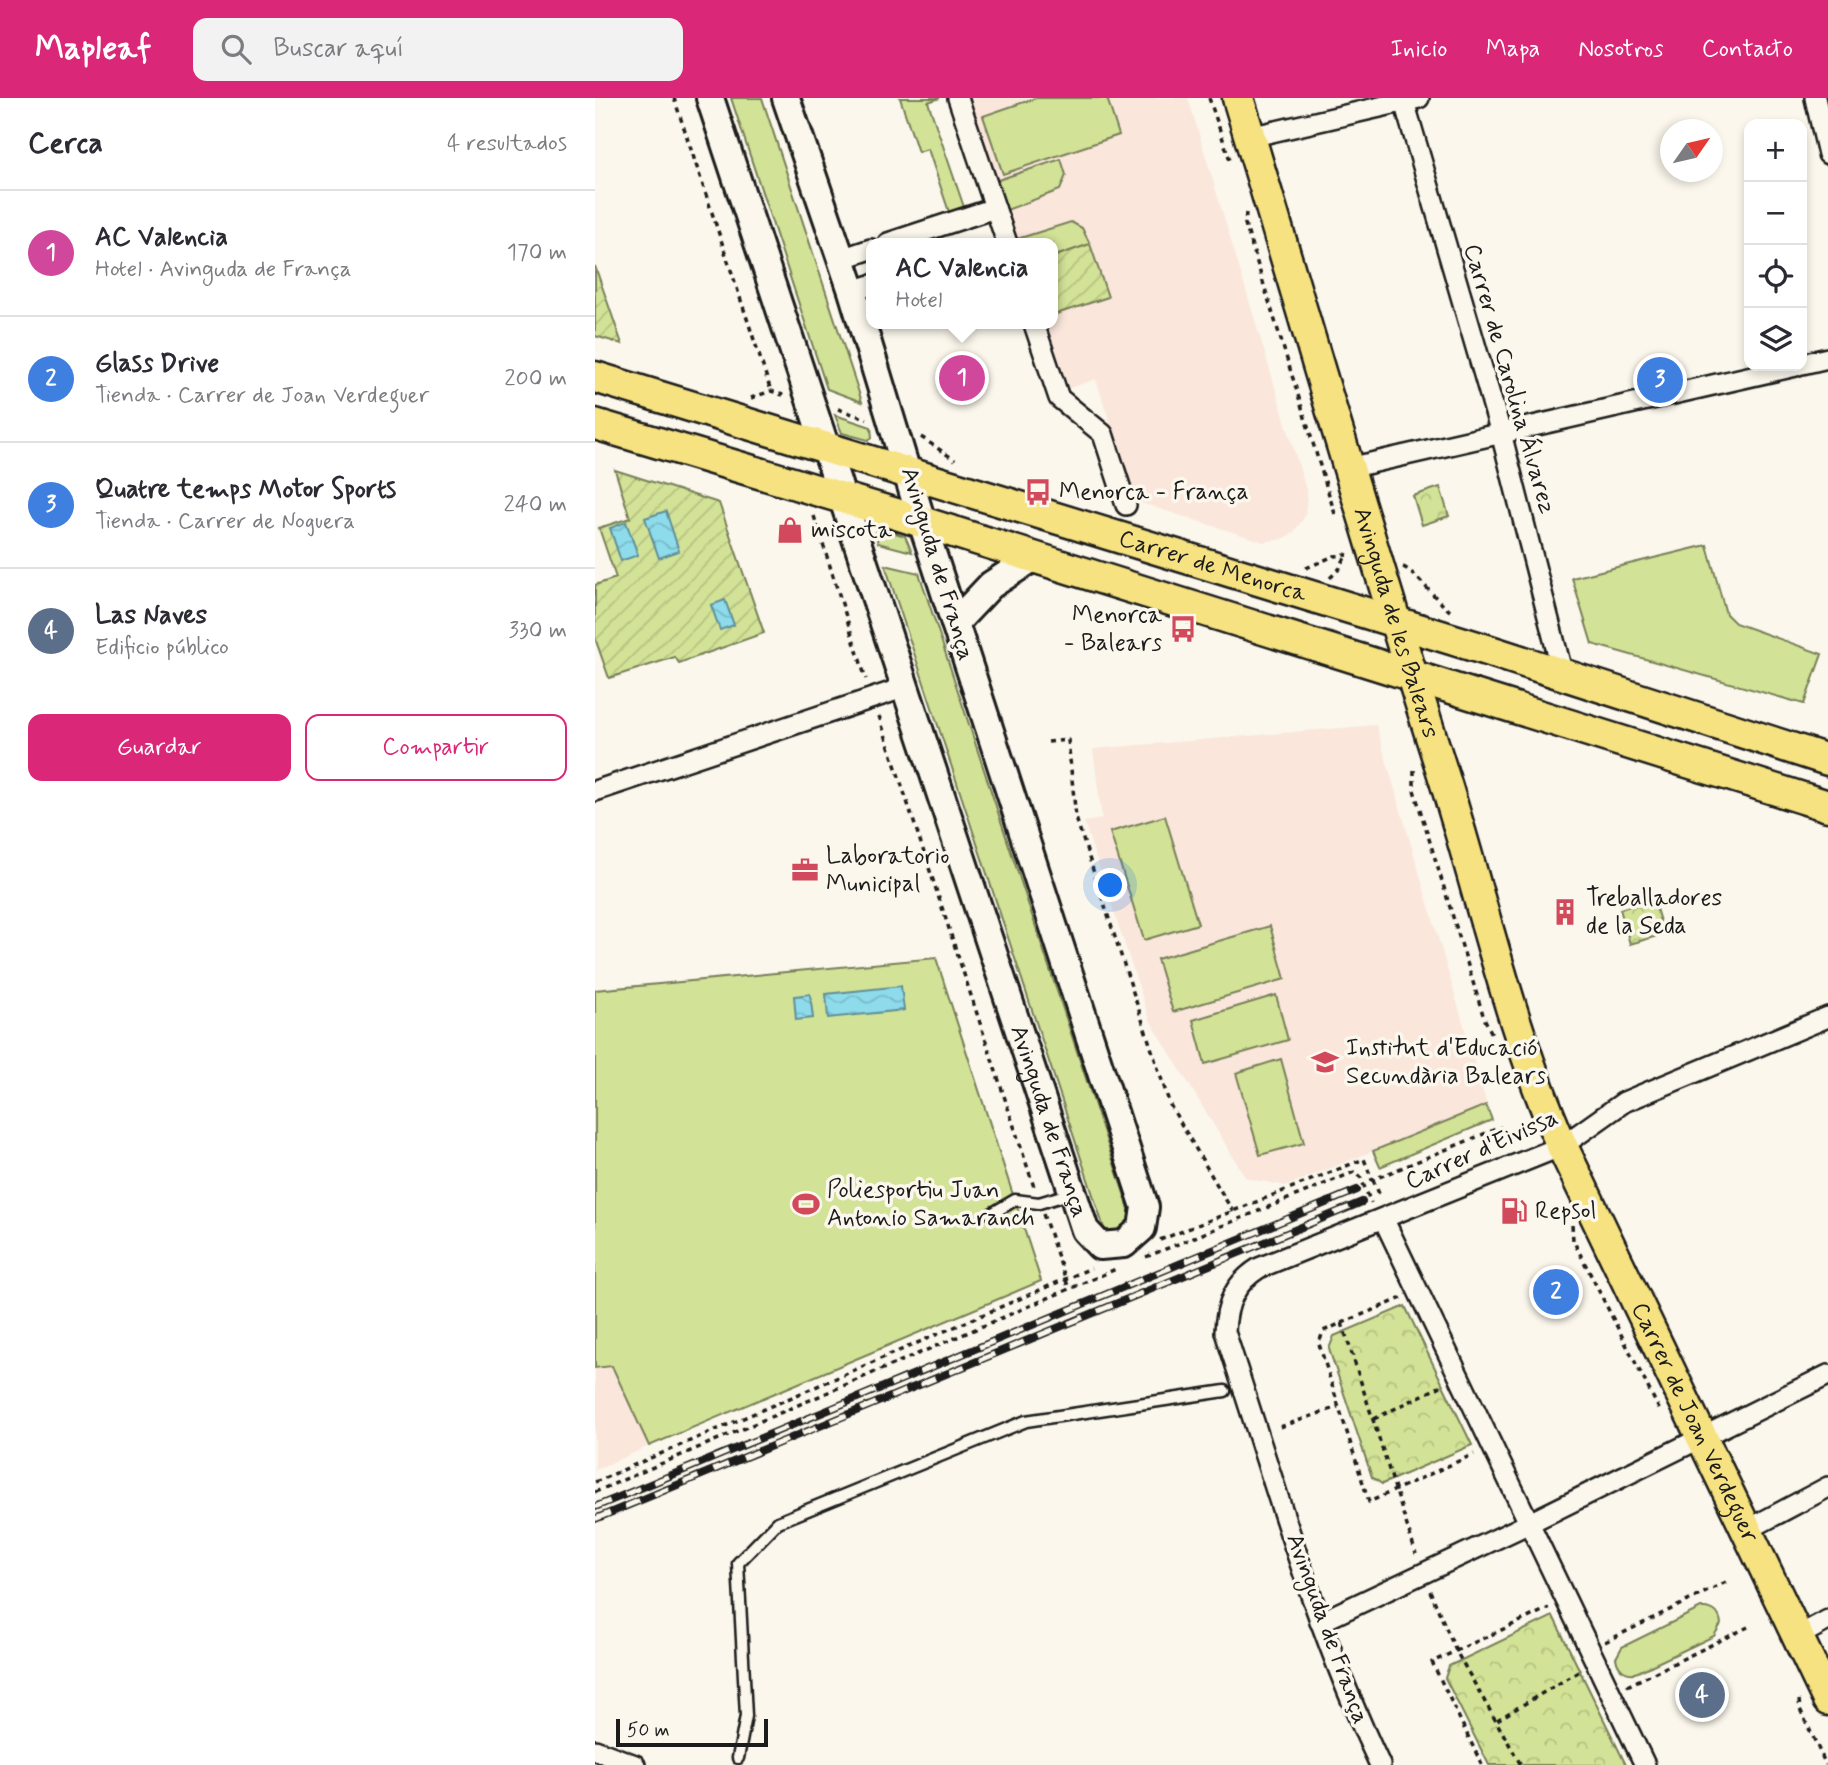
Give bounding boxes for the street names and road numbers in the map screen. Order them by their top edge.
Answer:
street label: Carrer de Carolina Álvarez [1456,240,1563,518]
street label: Avinguda de França [891,464,981,665]
street label: Avinguda de les Balears [1346,504,1446,742]
street label: Carrer de Menorca [1115,523,1311,610]
street label: Avinguda de França [1003,1021,1095,1221]
street label: Carrer d'Eivissa [1401,1102,1563,1198]
street label: Carrer de Joan Verdeguer [1624,1297,1766,1548]
street label: Avinguda de França [1276,1530,1376,1729]

